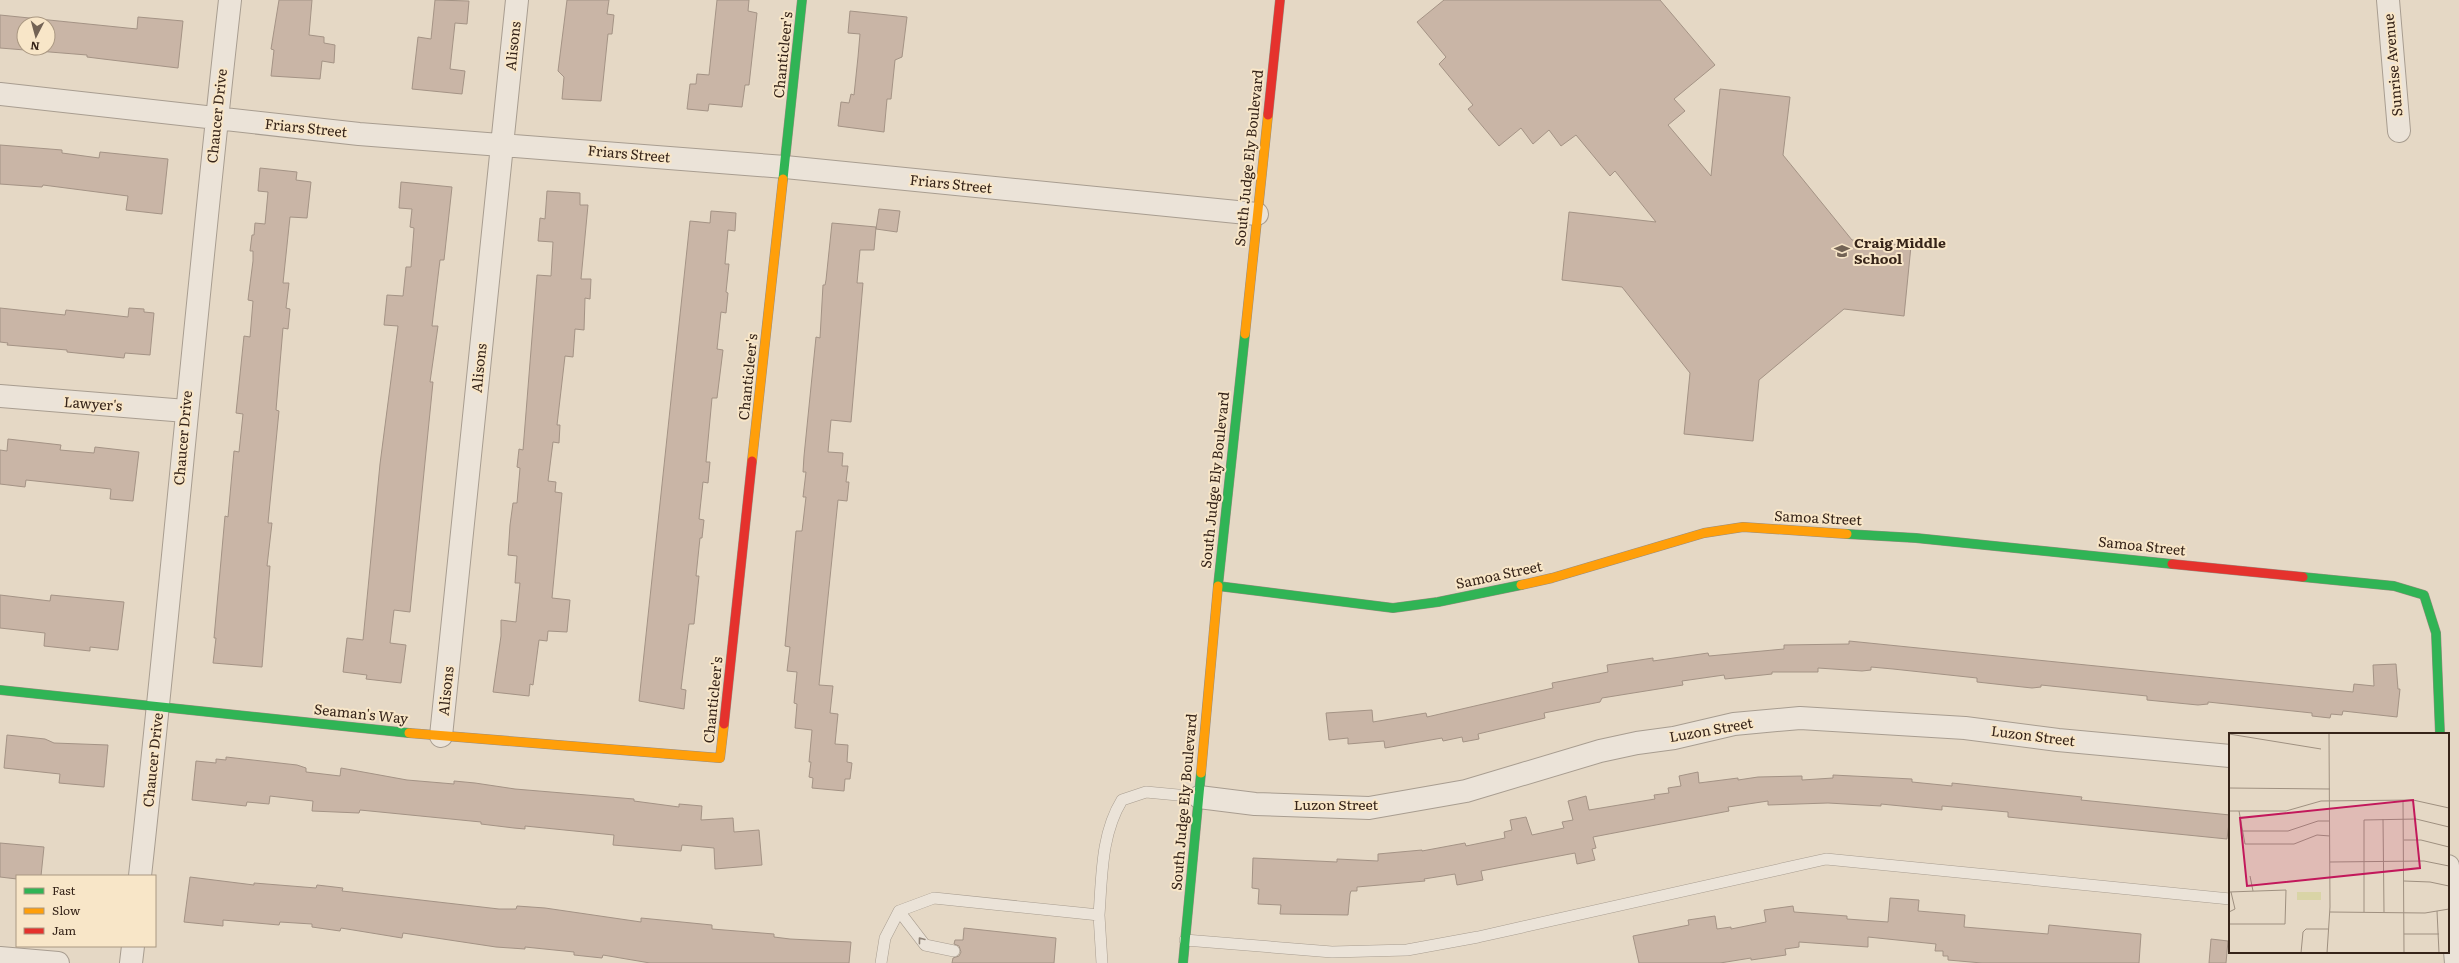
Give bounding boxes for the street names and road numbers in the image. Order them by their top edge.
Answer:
street label: Chanticleer's [768,11,797,99]
street label: Sunrise Avenue [2378,13,2406,117]
street label: Alisons [499,20,525,72]
street label: Chaucer Drive [201,67,231,164]
street label: South Judge Ely Boulevard [1229,68,1267,247]
street label: Friars Street [264,113,349,141]
street label: Friars Street [587,139,672,167]
street label: Friars Street [909,169,994,197]
street label: Chanticleer's [733,333,762,421]
street label: Alisons [465,342,491,394]
street label: Chaucer Drive [168,390,196,486]
street label: South Judge Ely Boulevard [1195,390,1233,569]
street label: Lawyer's [63,391,123,415]
street label: Samoa Street [1774,505,1863,529]
street label: Samoa Street [2097,530,2187,560]
street label: Samoa Street [1454,555,1544,593]
street label: Chanticleer's [698,656,727,744]
street label: Alisons [432,665,458,717]
street label: Seaman's Way [313,698,410,728]
street label: Chaucer Drive [137,711,167,808]
street label: South Judge Ely Boulevard [1165,712,1201,891]
street label: Luzon Street [1667,712,1755,746]
street label: Luzon Street [1990,720,2077,750]
street label: Luzon Street [1294,794,1379,814]

